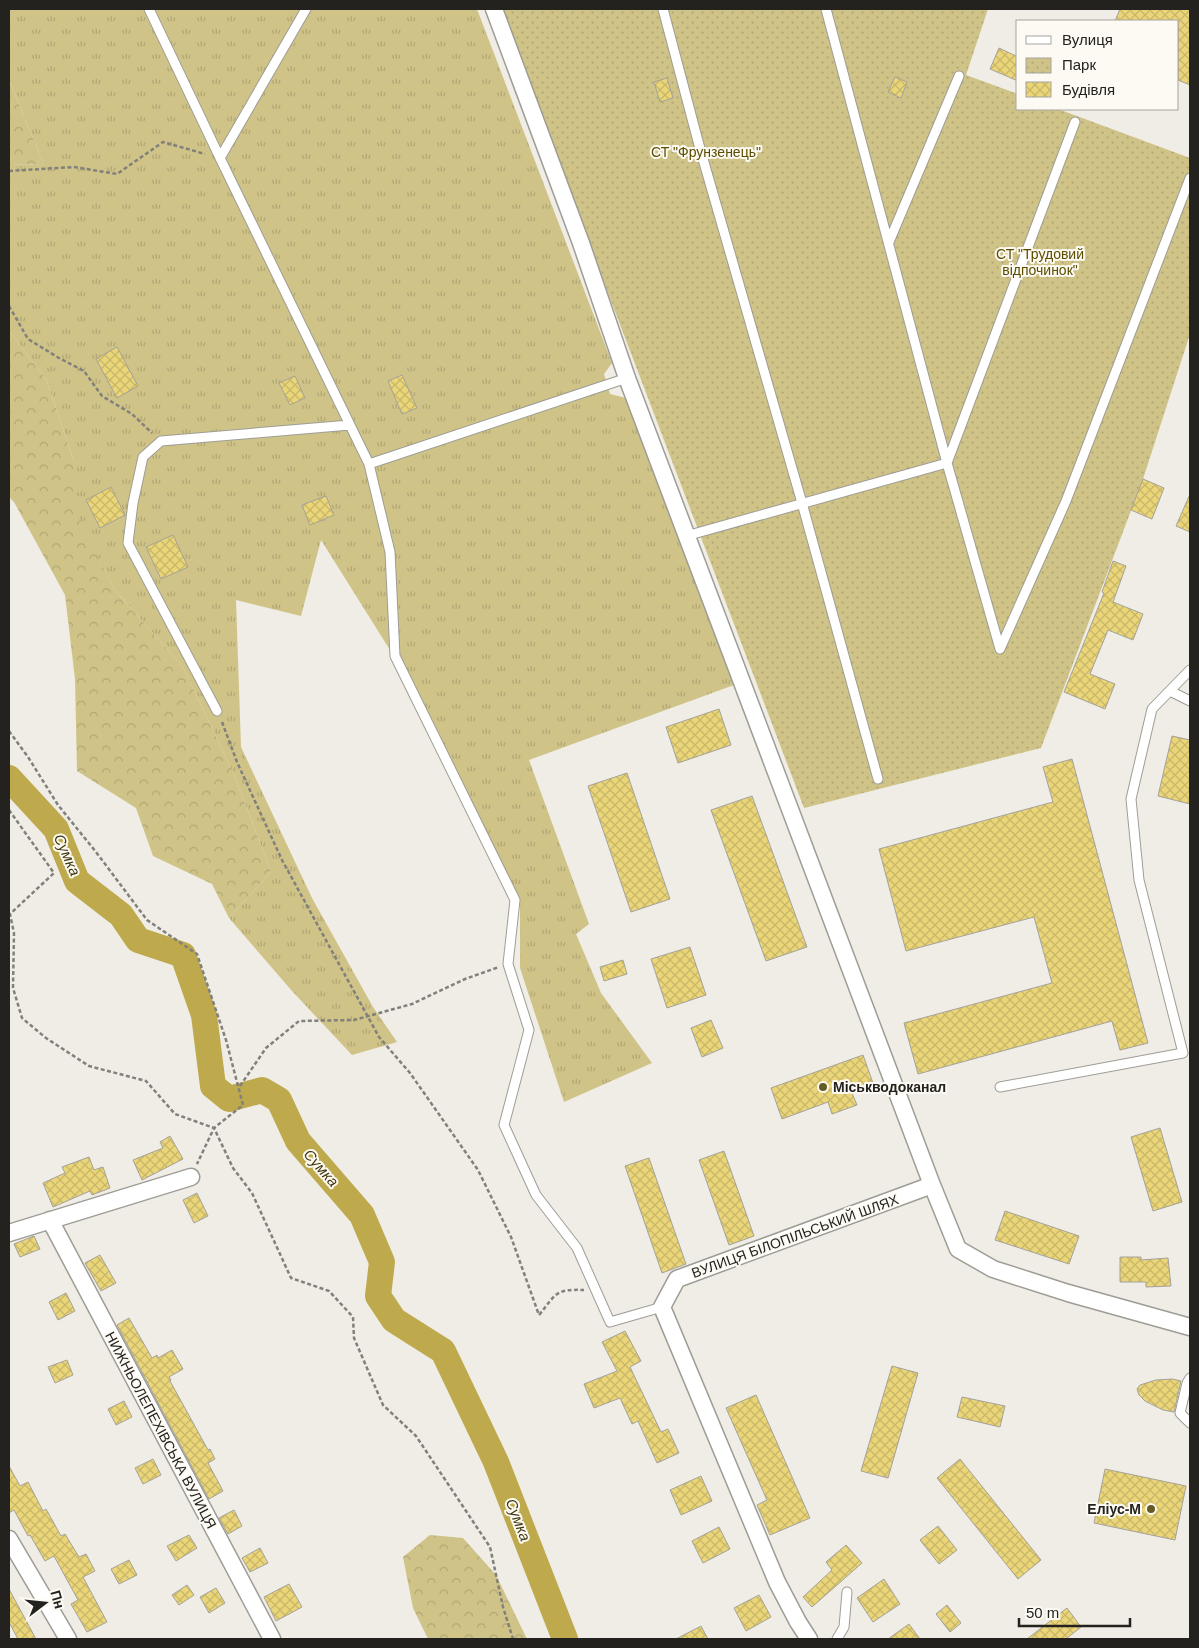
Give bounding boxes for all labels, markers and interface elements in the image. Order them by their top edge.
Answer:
legend [1016,20,1179,110]
text: Вулиця [1062,31,1113,48]
text: Парк [1062,56,1096,73]
text: Будівля [1062,81,1115,98]
park label: СТ "Фрунзенець" [651,144,761,160]
park label: СТ "Трудовий відпочинок" [996,246,1084,278]
water label: Сумка [51,831,84,878]
place label: Міськводоканал [833,1079,946,1095]
marker: Міськводоканал [817,1081,829,1093]
water label: Сумка [301,1146,342,1190]
street label: ВУЛИЦЯ БІЛОПІЛЬСЬКИЙ ШЛЯХ [689,1190,901,1281]
street label: НИЖНЬОЛЕПЕХІВСЬКА ВУЛИЦЯ [102,1329,220,1531]
water label: Сумка [503,1496,534,1543]
place label: Еліус-М [1087,1501,1141,1517]
marker: Еліус-М [1145,1503,1157,1515]
north arrow [20,1578,70,1628]
text: Пн [47,1588,68,1611]
scale bar [1019,1596,1130,1628]
text: 50 m [1026,1604,1059,1621]

